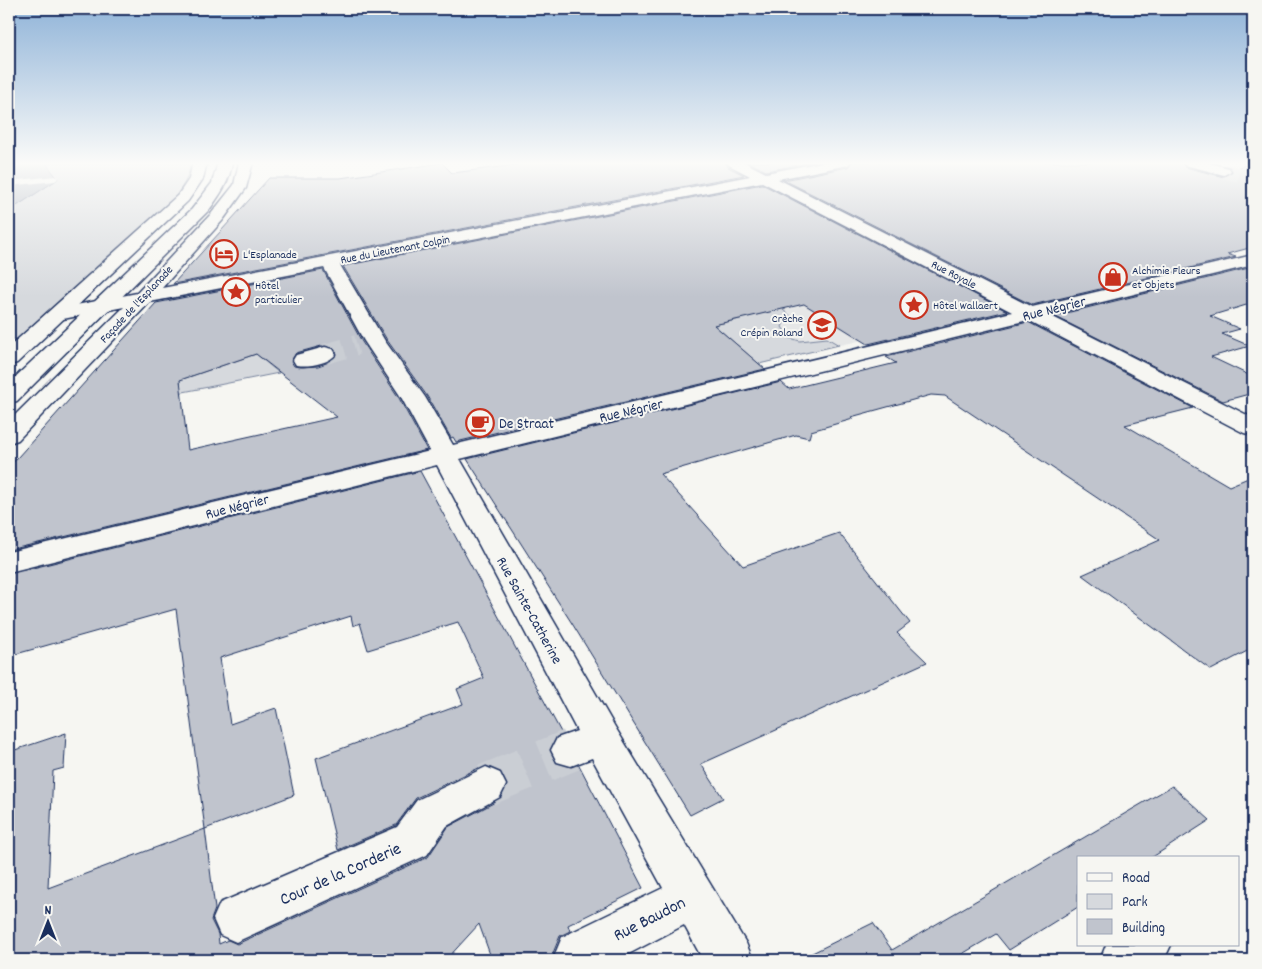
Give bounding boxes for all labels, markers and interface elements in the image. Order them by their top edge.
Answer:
street label: Rue du Lieutenant Colpin [339,231,452,269]
hotel icon: L'Esplanade [209,239,239,269]
place label: L'Esplanade [243,247,297,264]
street label: Rue Royale [928,257,979,294]
street label: Façade de l'Esplanade [97,262,178,348]
shop icon: Alchimie Fleurs et Objets [1098,262,1128,292]
place label: Alchimie Fleurs et Objets [1132,263,1201,294]
place icon: Hôtel particulier [221,277,251,307]
place label: Hôtel particulier [255,278,303,309]
place icon: Hôtel Wallaert [899,290,929,320]
street label: Rue Négrier [1020,291,1089,328]
place label: Hôtel Wallaert [933,298,998,315]
school or university icon: Crèche Crépin Roland [807,310,837,340]
place label: Crèche Crépin Roland [741,311,803,342]
street label: Rue Négrier [597,394,666,430]
cafe icon: De Straat [465,408,495,438]
place label: De Straat [499,414,555,436]
street label: Rue Négrier [203,489,272,526]
street label: Rue Sainte-Catherine [490,553,567,669]
street label: Cour de la Corderie [276,837,406,913]
legend [1077,856,1240,946]
text: Road [1122,868,1150,890]
street label: Rue Baudon [610,891,691,949]
text: Park [1122,892,1148,914]
north arrow [22,896,72,946]
text: N [45,901,52,921]
text: Building [1122,918,1165,940]

